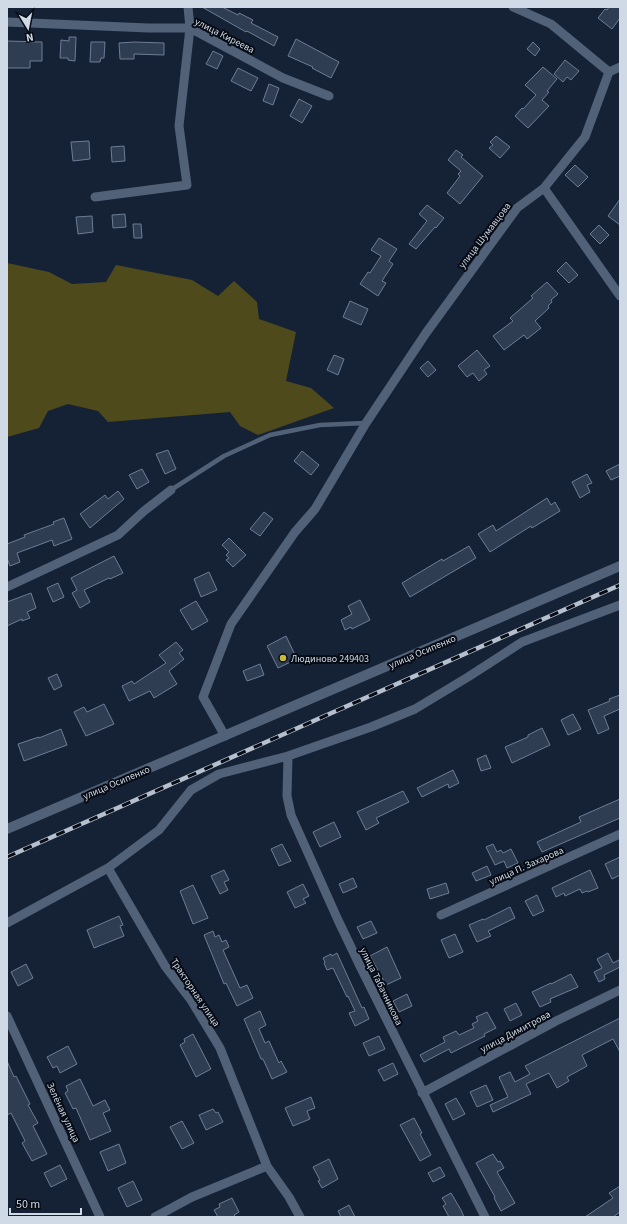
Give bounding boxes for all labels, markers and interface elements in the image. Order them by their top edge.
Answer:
north arrow [8,8,48,48]
street label: улица Киреева [192,15,257,57]
text: N [25,29,35,45]
street label: улица Шумавцова [455,200,514,271]
street label: улица Осипенко [387,632,458,672]
place label: Людиново 249403 [291,652,369,666]
marker: Людиново 249403 [278,653,288,663]
street label: улица Осипенко [81,763,152,803]
street label: улица П. Захарова [487,843,566,889]
street label: улица Табачникова [356,945,406,1028]
street label: Тракторная улица [167,956,223,1029]
street label: улица Димитрова [478,1007,553,1056]
street label: Зелёная улица [43,1080,83,1145]
scale bar [10,1190,81,1216]
text: 50 m [16,1196,40,1213]

